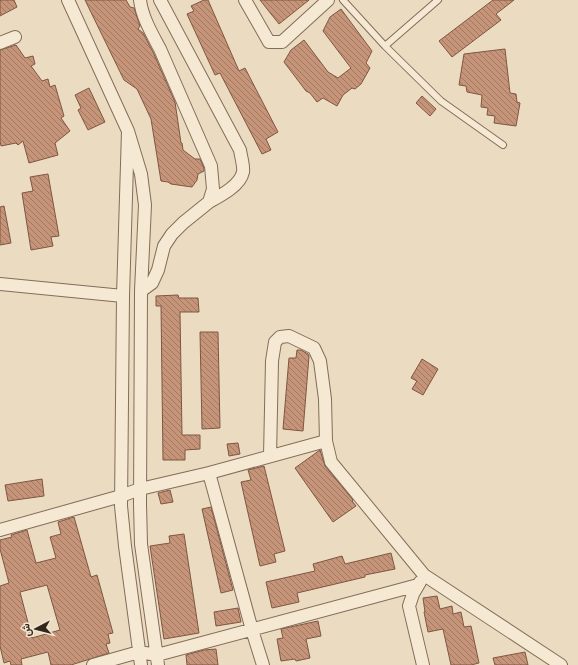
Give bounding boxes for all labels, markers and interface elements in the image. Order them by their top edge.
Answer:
north arrow [16,609,56,649]
text: ش [18,623,34,638]

